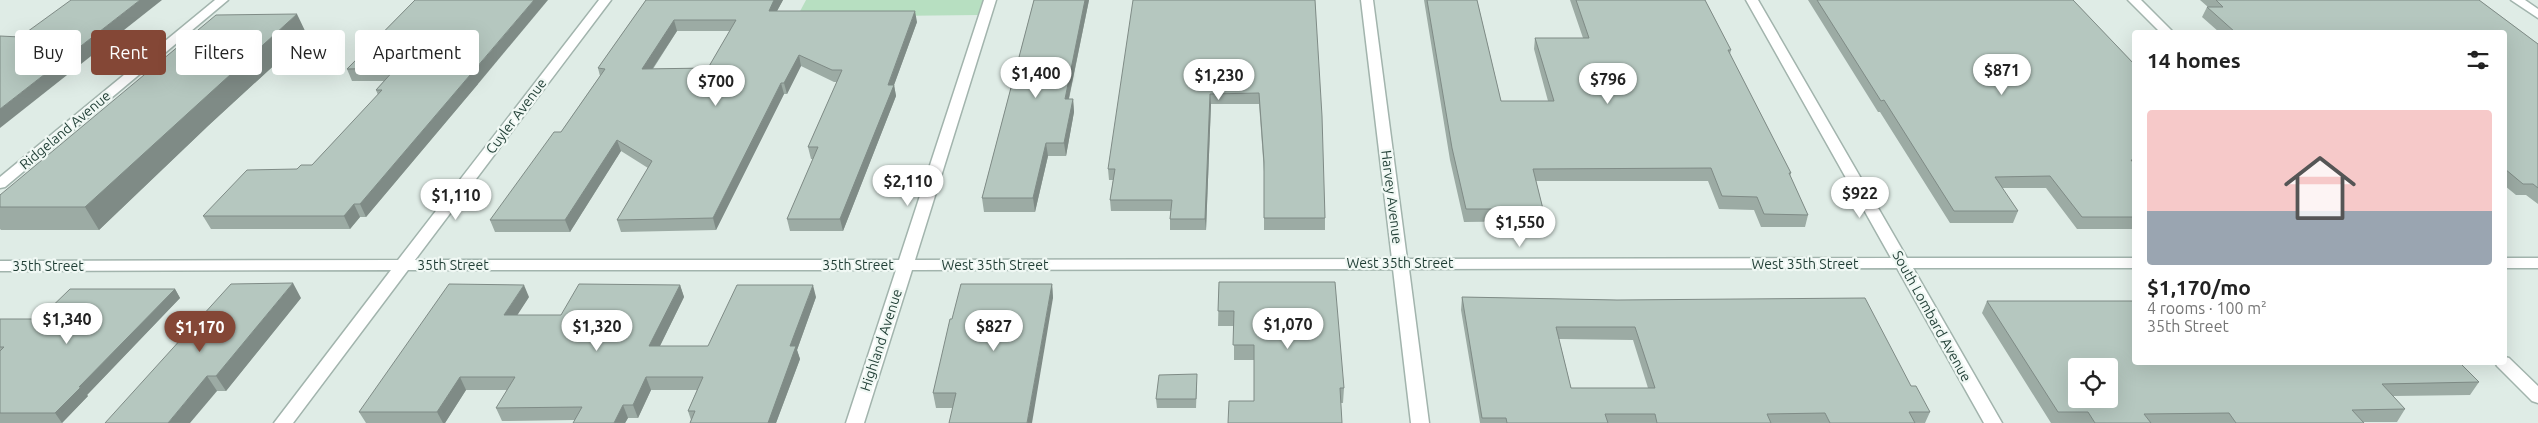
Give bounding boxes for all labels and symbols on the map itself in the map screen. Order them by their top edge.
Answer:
pin: $871 [1972,54,2032,96]
pin: $1,400 [995,56,1077,99]
pin: $1,230 [1178,58,1260,101]
pin: $796 [1578,62,1638,105]
pin: $700 [686,64,746,107]
street label: Cuyler Avenue [482,75,550,157]
street label: Ridgeland Avenue [16,87,114,173]
street label: Harvey Avenue [1378,149,1406,245]
pin: $2,110 [867,164,949,207]
pin: $922 [1830,176,1890,219]
pin: $1,110 [415,178,497,221]
pin: $1,550 [1479,206,1561,248]
street label: South Lombard Avenue [1889,248,1975,384]
street label: West 35th Street [1347,255,1454,271]
street label: West 35th Street [1752,256,1859,272]
street label: 35th Street [417,257,489,273]
street label: 35th Street [822,257,894,273]
street label: West 35th Street [942,257,1049,273]
street label: 35th Street [12,258,84,274]
street label: Highland Avenue [857,287,905,393]
pin: $1,340 [26,302,108,345]
pin: $1,070 [1247,308,1329,350]
pin: $1,170 [159,310,241,353]
pin: $1,320 [556,310,638,352]
pin: $827 [964,310,1024,352]

